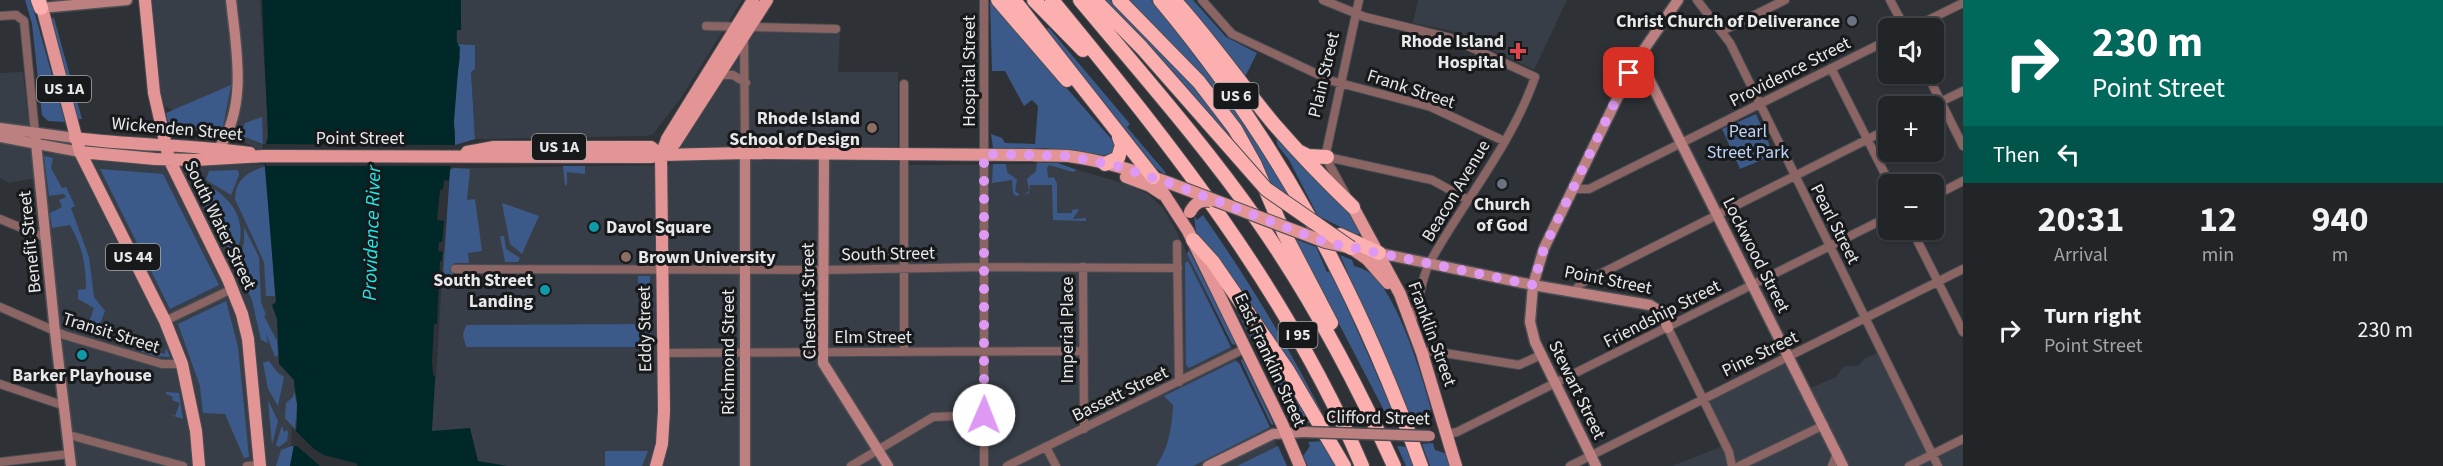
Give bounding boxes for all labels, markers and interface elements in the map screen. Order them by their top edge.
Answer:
place label: Christ Church of Deliverance [1616,9,1840,34]
text: 230 m [2092,13,2203,73]
marker: Christ Church of Deliverance [1845,14,1859,28]
street label: Hospital Street [957,15,982,127]
map controls [1878,18,1944,240]
button: sound [1878,18,1944,84]
icon: right [1993,24,2071,102]
place label: Rhode Island Hospital [1401,29,1504,75]
street label: Plain Street [1302,30,1346,120]
street label: Providence Street [1725,31,1855,113]
marker: Rhode Island Hospital [1509,42,1527,60]
pin [1603,47,1654,98]
icon: arrive [1612,56,1645,89]
street label: Frank Street [1364,63,1458,115]
text: Point Street [2092,69,2225,108]
road number: US 1A [37,76,91,102]
road number: US 6 [1214,83,1258,109]
button: + [1878,96,1944,162]
place label: Rhode Island School of Design [729,106,860,152]
street label: Wickenden Street [110,111,244,147]
park label: Pearl Street Park [1707,119,1789,165]
marker: Rhode Island School of Design [865,121,879,135]
street label: Point Street [316,126,404,151]
road number: US 1A [532,134,586,160]
street label: Beacon Avenue [1416,135,1496,247]
icon: left [2052,138,2085,171]
text: Then [1993,139,2040,171]
street label: South Water Street [178,156,262,294]
water label: Providence River [356,164,388,301]
button: − [1878,174,1944,240]
marker: Church of God [1495,177,1509,191]
street label: Pearl Street [1804,180,1866,268]
street label: Benefit Street [12,190,48,294]
place label: Church of God [1474,192,1530,238]
street label: Lockwood Street [1716,193,1796,317]
text: 20:31 [2038,194,2124,245]
text: 12 [2199,194,2237,245]
text: 940 [2311,194,2368,245]
place label: Davol Square [606,215,711,240]
marker: Davol Square [587,220,601,234]
street label: South Street [841,241,935,267]
text: Arrival [2054,241,2108,269]
text: min [2202,241,2234,269]
text: m [2332,241,2348,269]
street label: Chestnut Street [795,242,823,360]
road number: US 44 [106,244,160,270]
place label: Brown University [638,245,776,270]
marker: Brown University [619,250,633,264]
street label: Point Street [1562,259,1654,301]
place label: South Street Landing [433,268,533,314]
street label: Friendship Street [1599,274,1725,354]
street label: Imperial Place [1055,276,1080,384]
street label: Franklin Street [1401,278,1463,390]
marker: South Street Landing [538,283,552,297]
street label: Eddy Street [632,286,658,372]
street label: Richmond Street [716,289,741,415]
street label: East Franklin Street [1228,289,1312,431]
text: Turn right [2044,300,2141,332]
street label: Transit Street [59,306,163,360]
icon: right [1993,314,2026,347]
text: 230 m [2358,314,2413,346]
road number: I 95 [1278,322,1318,348]
street label: Elm Street [834,325,912,350]
street label: Pine Street [1718,325,1802,383]
text: Point Street [2044,332,2142,360]
street label: Stewart Street [1542,336,1612,444]
marker: Barker Playhouse [75,348,89,362]
street label: Bassett Street [1068,360,1172,428]
place label: Barker Playhouse [12,363,152,388]
position arrow [952,383,1016,447]
street label: Clifford Street [1326,405,1430,431]

